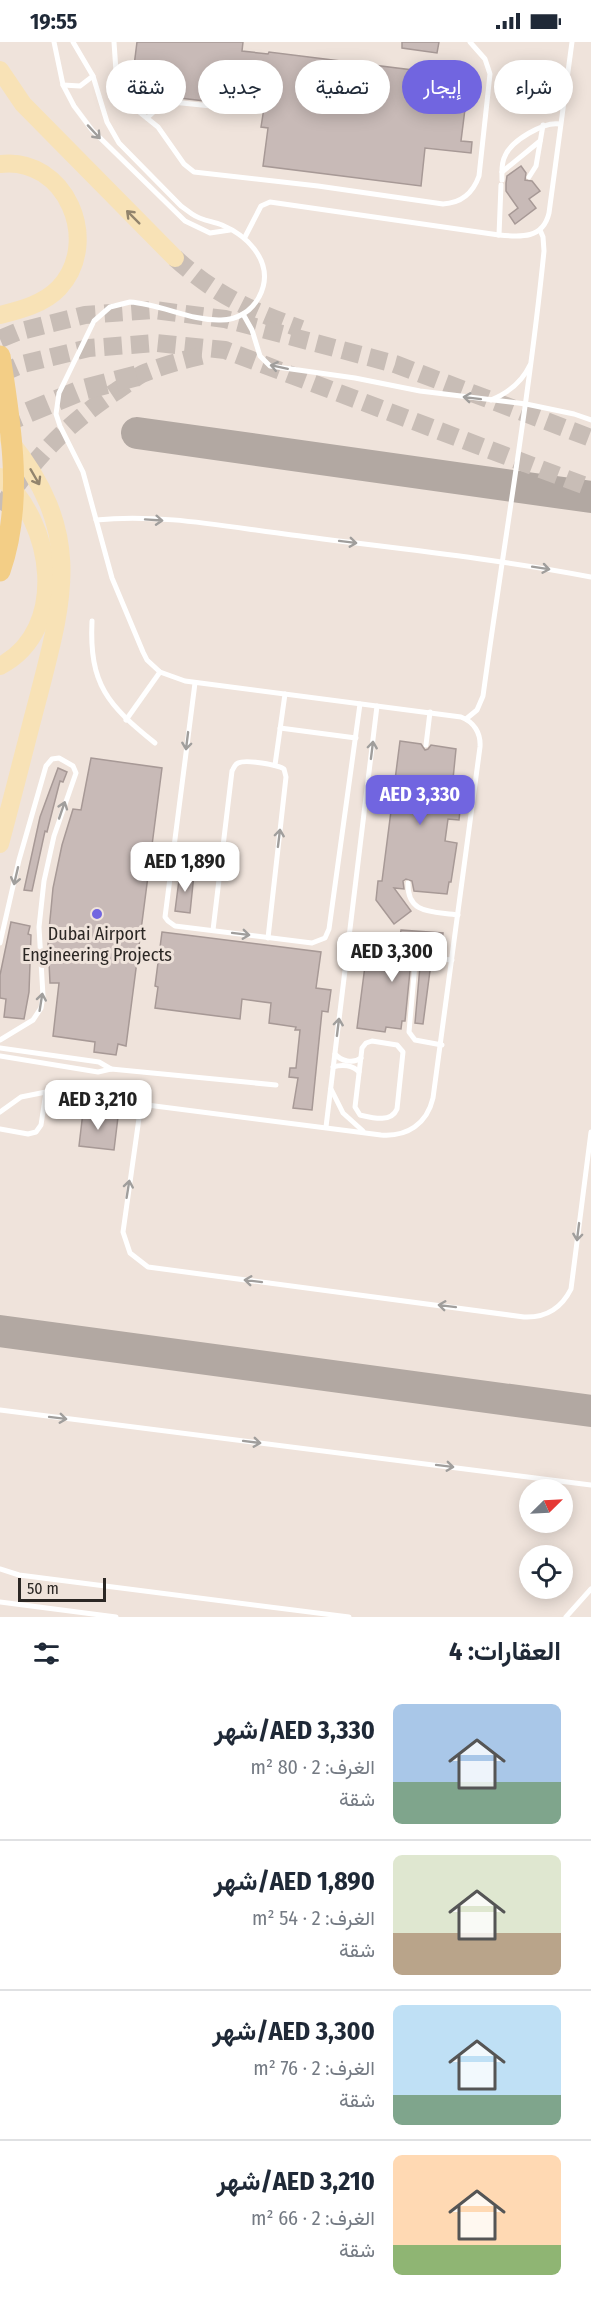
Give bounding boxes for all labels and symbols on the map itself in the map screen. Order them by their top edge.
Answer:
one-way arrow [87,124,101,139]
one-way arrow [126,209,141,224]
one-way arrow [270,361,290,372]
one-way arrow [462,392,482,403]
one-way arrow [29,468,41,485]
one-way arrow [144,514,164,525]
one-way arrow [337,537,357,548]
one-way arrow [531,563,551,574]
one-way arrow [182,730,193,750]
one-way arrow [366,741,377,761]
pin: AED 3,330 [351,775,489,826]
one-way arrow [57,801,68,820]
one-way arrow [274,828,285,848]
pin: AED 1,890 [116,842,254,893]
one-way arrow [9,866,21,885]
marker: Dubai Airport Engineering Projects [90,907,104,921]
place label: Dubai Airport Engineering Projects [22,923,172,966]
one-way arrow [231,929,250,940]
pin: AED 3,300 [323,932,461,983]
one-way arrow [35,993,46,1013]
one-way arrow [333,1018,344,1038]
pin: AED 3,210 [29,1080,167,1131]
one-way arrow [123,1180,134,1199]
one-way arrow [573,1221,584,1241]
one-way arrow [244,1275,263,1286]
one-way arrow [437,1300,457,1311]
one-way arrow [48,1412,67,1423]
one-way arrow [241,1436,261,1447]
one-way arrow [435,1460,454,1471]
north arrow [519,1479,573,1533]
scale bar [18,1575,106,1602]

